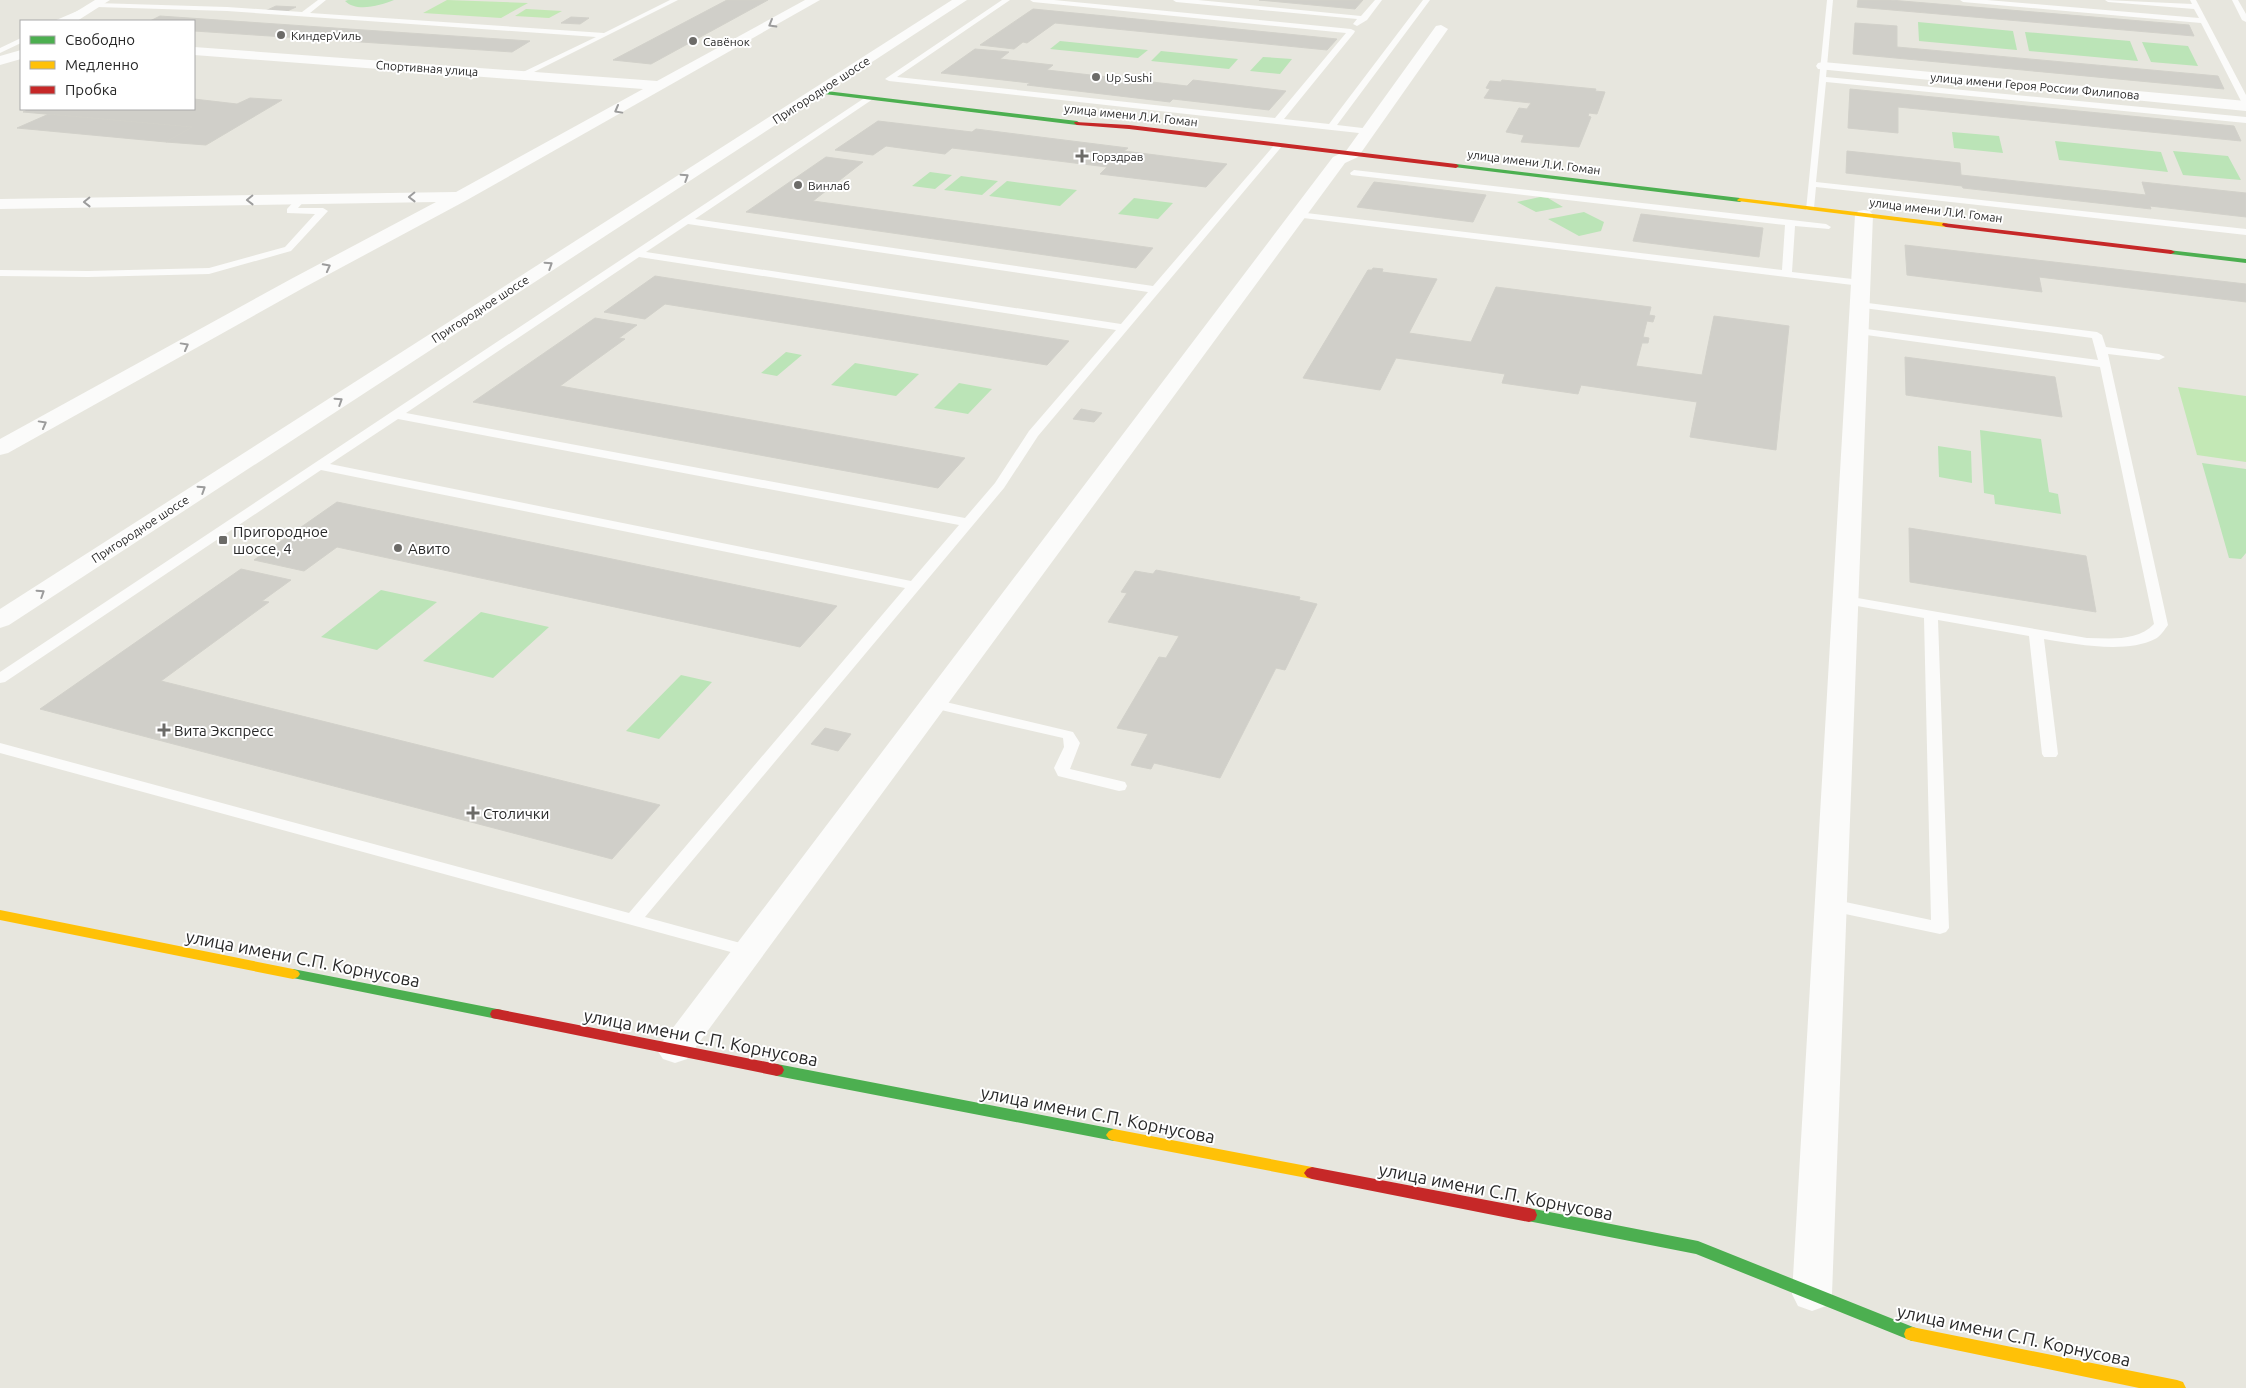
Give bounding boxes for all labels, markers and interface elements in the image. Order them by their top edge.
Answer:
one-way arrow [768,18,777,28]
legend [20,20,195,110]
marker: КиндерVиль [275,29,287,41]
place label: КиндерVиль [291,29,361,42]
text: Свободно [65,31,135,48]
marker: Савёнок [687,35,699,47]
place label: Савёнок [703,35,750,48]
street label: Пригородное шоссе [770,54,872,126]
text: Медленно [65,56,139,73]
street label: Спортивная улица [375,58,479,78]
street label: улица имени Героя России Филипова [1930,70,2140,102]
marker: Up Sushi [1090,71,1102,83]
place label: Up Sushi [1106,71,1152,84]
text: Пробка [65,81,117,98]
street label: улица имени Л.И. Гоман [1064,102,1198,128]
one-way arrow [614,104,623,114]
street label: улица имени Л.И. Гоман [1467,147,1601,177]
marker: Горздрав [1076,150,1088,162]
place label: Горздрав [1092,150,1143,163]
one-way arrow [680,174,689,184]
marker: Винлаб [792,179,804,191]
place label: Винлаб [808,179,850,192]
one-way arrow [408,192,416,202]
one-way arrow [245,194,253,205]
street label: улица имени Л.И. Гоман [1869,195,2003,225]
one-way arrow [83,197,91,208]
one-way arrow [543,262,552,272]
one-way arrow [322,263,331,273]
street label: Пригородное шоссе [429,273,531,345]
one-way arrow [179,342,188,352]
one-way arrow [333,397,342,407]
one-way arrow [37,421,46,431]
one-way arrow [197,485,206,495]
street label: Пригородное шоссе [89,493,191,565]
place label: Пригородное шоссе, 4 [233,523,328,557]
marker: Пригородное шоссе, 4 [217,534,229,546]
place label: Авито [408,540,450,557]
marker: Авито [392,542,404,554]
one-way arrow [35,590,45,599]
place label: Вита Экспресс [174,722,274,739]
marker: Вита Экспресс [158,724,170,736]
place label: Столички [483,805,549,822]
marker: Столички [467,807,479,819]
street label: улица имени С.П. Корнусова [184,925,422,991]
street label: улица имени С.П. Корнусова [582,1004,820,1070]
street label: улица имени С.П. Корнусова [979,1081,1217,1147]
street label: улица имени С.П. Корнусова [1377,1158,1615,1224]
street label: улица имени С.П. Корнусова [1895,1300,2133,1370]

